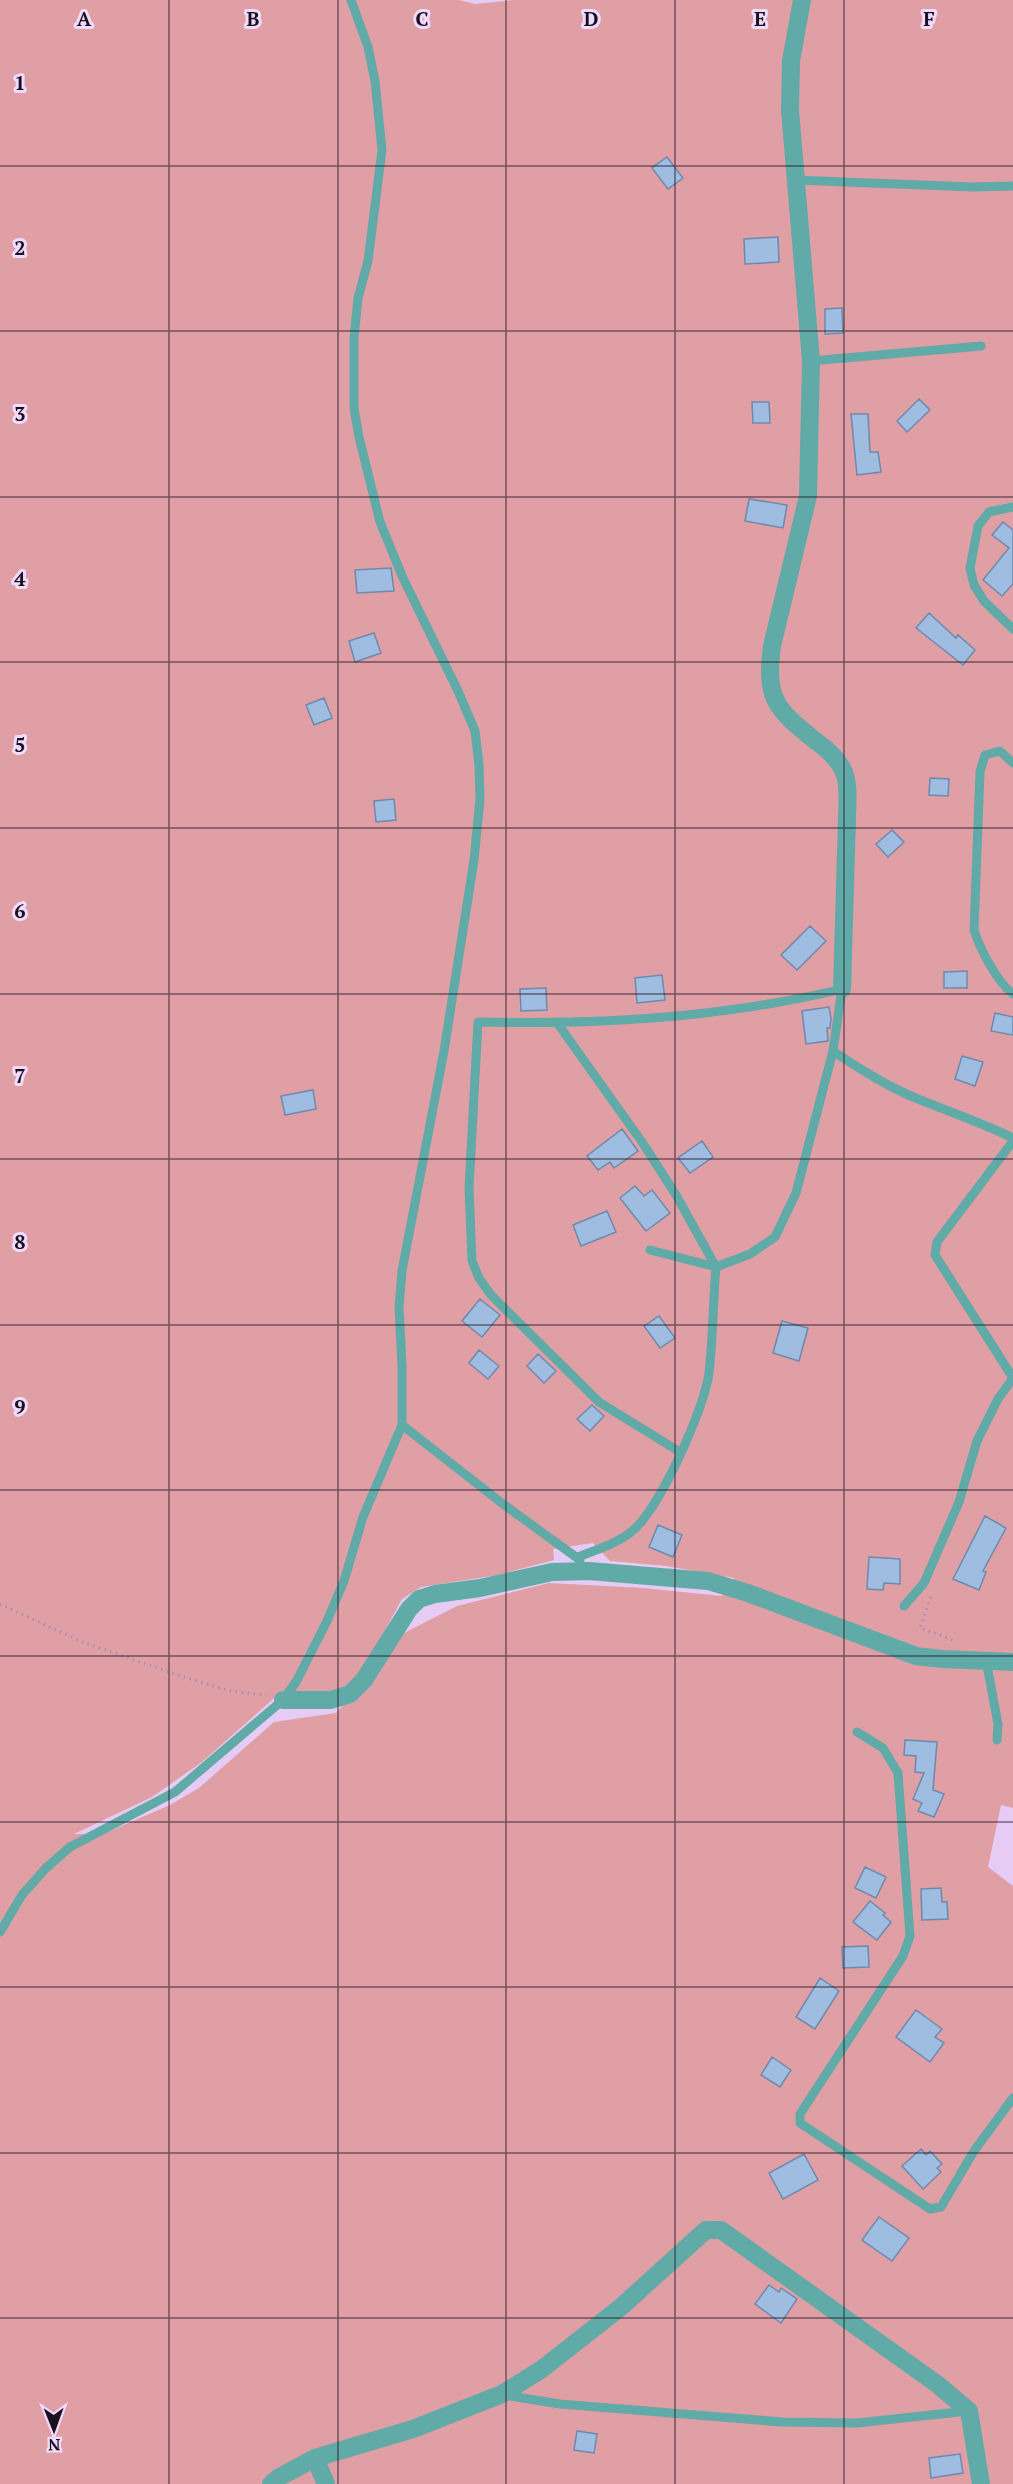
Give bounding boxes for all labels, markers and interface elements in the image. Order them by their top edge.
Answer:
text: A [77,5,92,32]
text: B [247,5,260,32]
text: C [415,5,429,32]
text: D [584,5,598,32]
text: E [754,5,766,32]
text: F [923,5,935,32]
text: 1 [14,69,26,96]
text: 2 [14,234,26,261]
text: 3 [14,400,26,427]
text: 4 [14,565,26,592]
text: 5 [14,731,26,758]
text: 6 [14,897,26,924]
text: 7 [14,1062,26,1089]
text: 8 [14,1228,26,1255]
text: 9 [14,1393,26,1420]
north arrow [24,2400,84,2460]
text: N [48,2434,61,2456]

